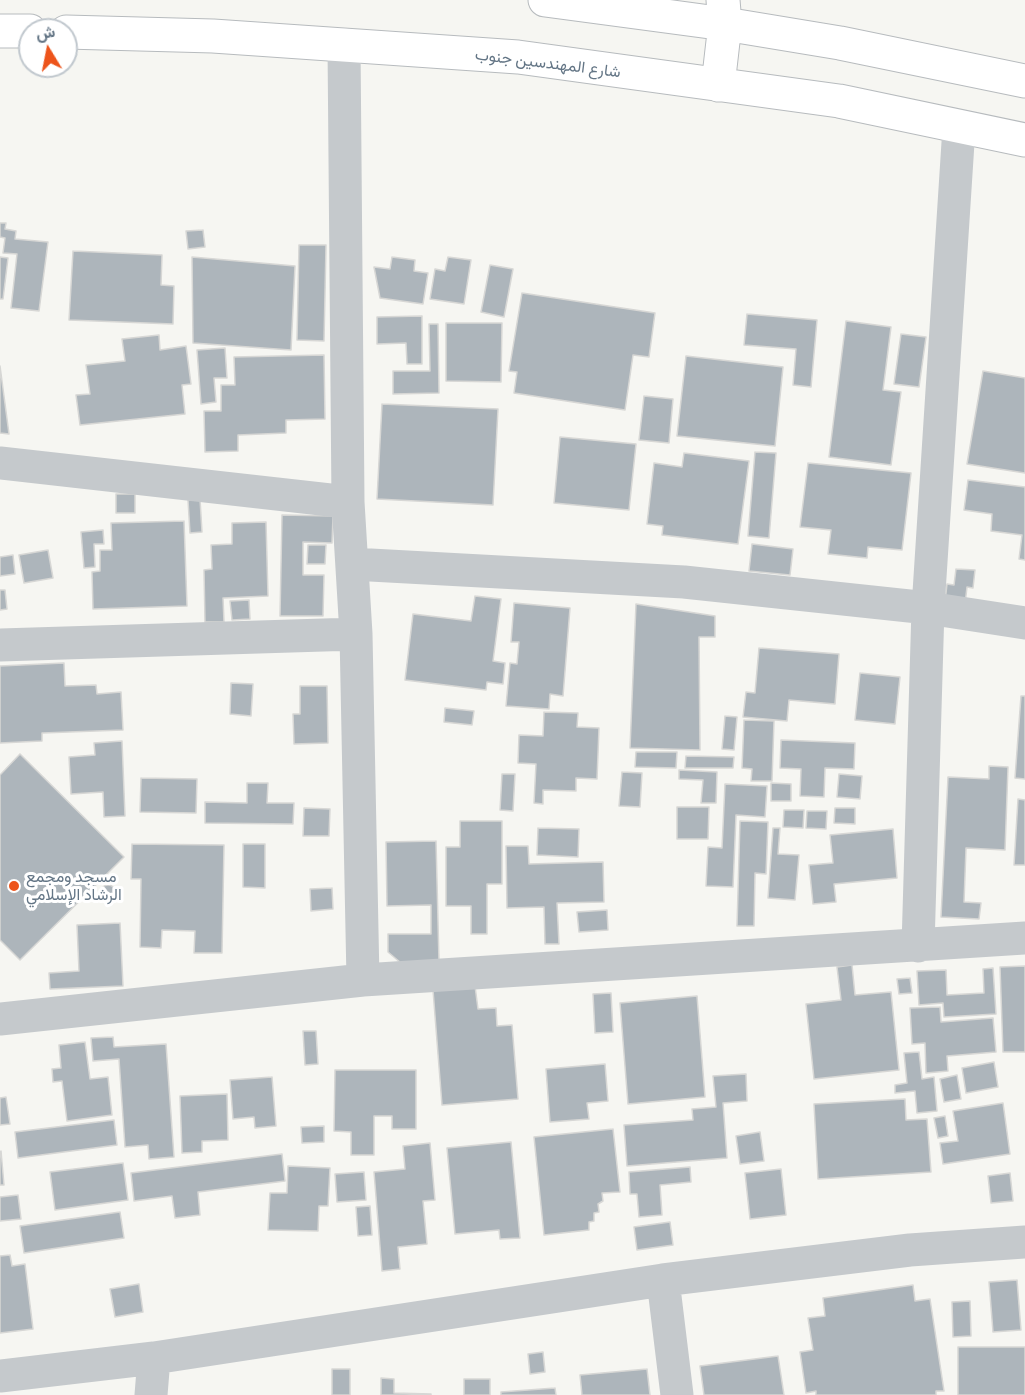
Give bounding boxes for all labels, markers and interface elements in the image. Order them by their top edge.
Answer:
north arrow [18,18,78,78]
text: ش [34,22,56,43]
street label: شارع المهندسين جنوب [474,45,622,81]
place label: مسجد ومجمع الرشاد الإسلامي [26,867,122,905]
marker: مسجد ومجمع الرشاد الإسلامي [7,879,21,893]

